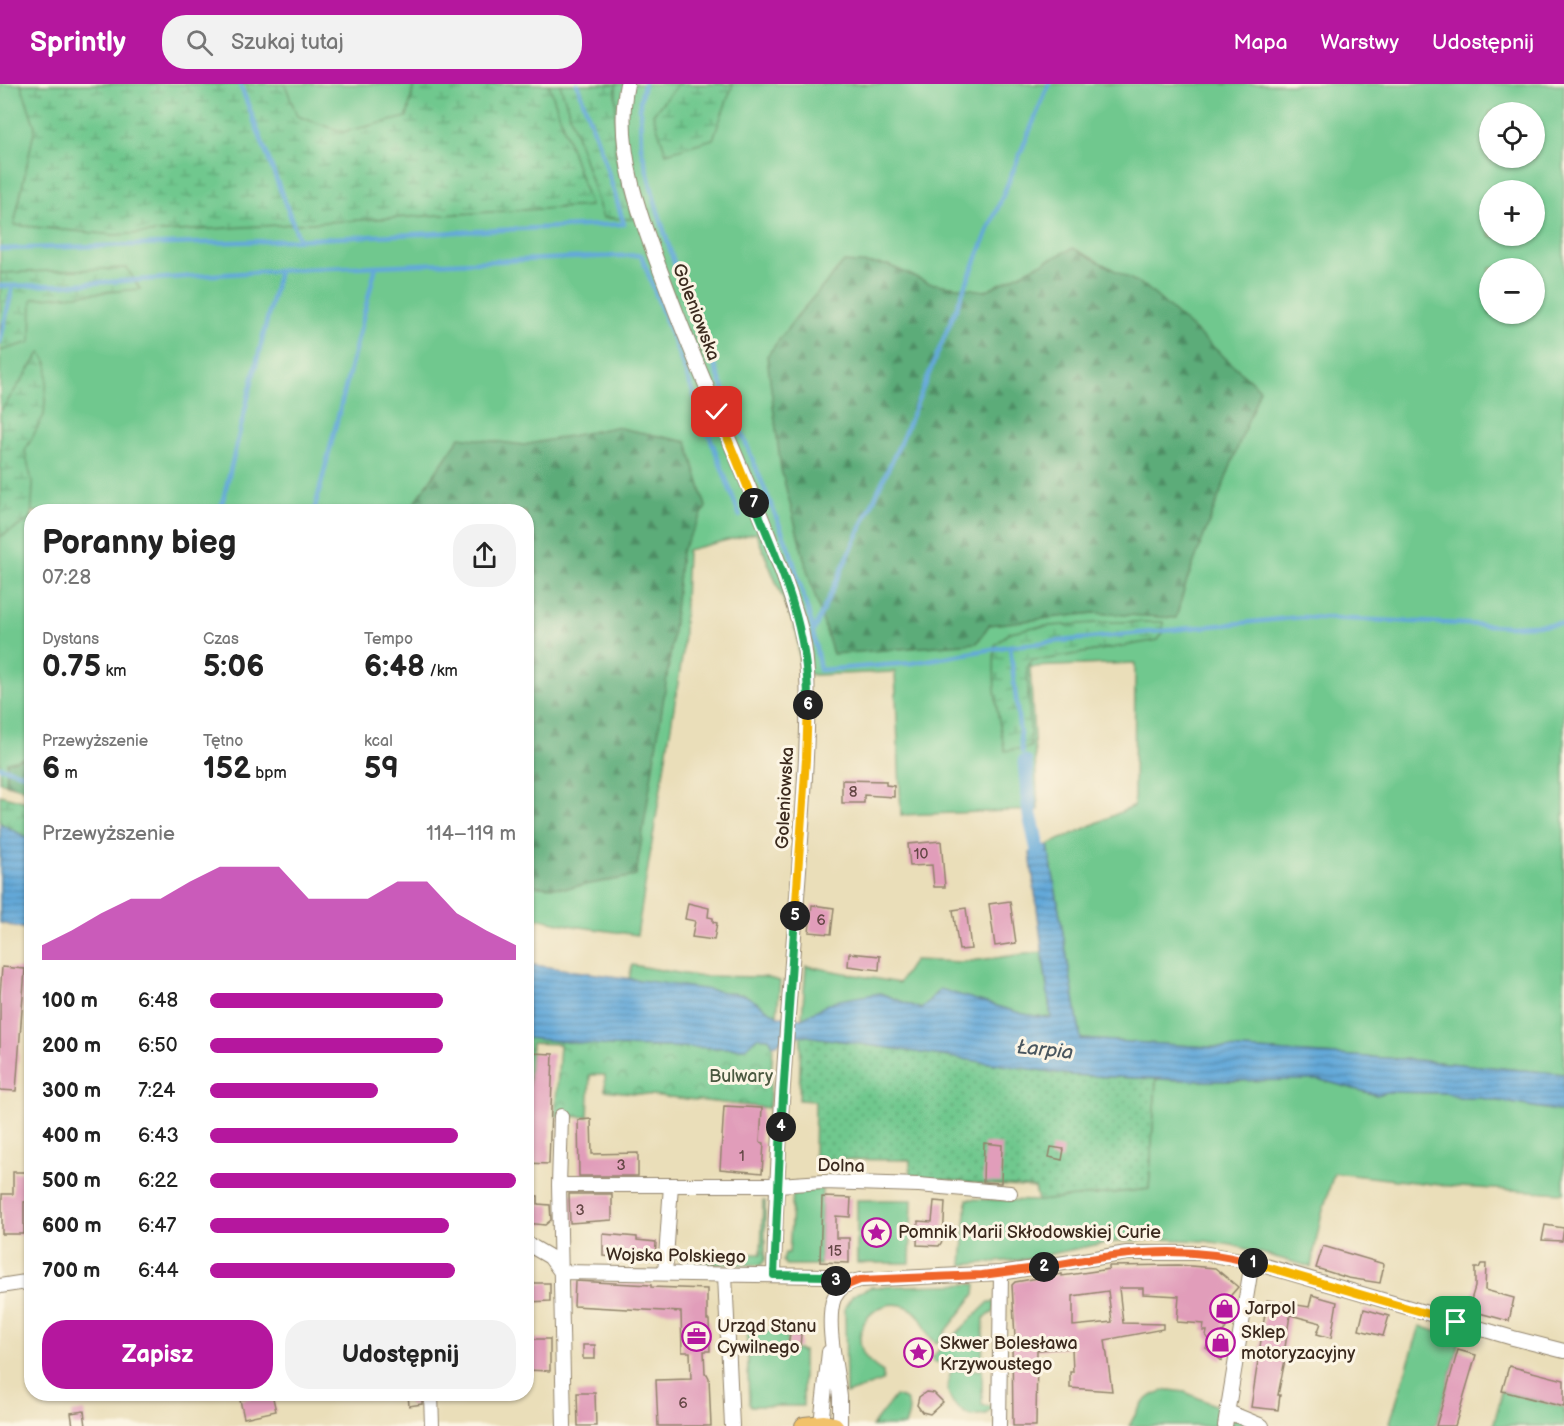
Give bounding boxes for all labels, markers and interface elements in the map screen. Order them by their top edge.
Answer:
search box [162,15,582,69]
text: Sprintly [30,26,126,59]
icon: search [183,26,216,59]
text: Szukaj tutaj [231,29,344,56]
text: Mapa [1234,30,1288,55]
text: Warstwy [1321,30,1399,55]
text: Udostępnij [1432,30,1534,55]
map controls [1479,102,1545,324]
button: locate [1479,102,1545,168]
button: + [1479,180,1545,246]
button: − [1479,258,1545,324]
street label: Goleniowska [668,260,724,364]
pin [691,386,742,437]
icon: check [700,395,733,428]
pin: 7 [739,488,769,518]
text: 7 [750,493,758,512]
text: Poranny bieg [42,523,236,563]
button: share [453,524,516,587]
text: 07:28 [42,566,91,590]
text: Dystans [42,630,99,649]
text: Czas [203,630,239,649]
text: Tempo [364,630,413,649]
text: 0.75 [42,649,101,685]
text: 5:06 [203,649,264,685]
text: 6:48 [364,649,425,685]
text: km [101,662,127,681]
text: /km [425,662,458,681]
pin: 6 [793,690,823,720]
text: 6 [803,695,813,714]
text: Przewyższenie [42,732,148,751]
text: Tętno [203,732,243,751]
text: kcal [364,732,393,751]
street label: Goleniowska [772,746,798,850]
text: 6 [42,751,60,787]
text: 152 [203,751,251,787]
text: 59 [364,751,399,787]
text: m [60,764,78,783]
text: bpm [251,764,287,783]
house number: 8 [849,783,858,802]
text: Przewyższenie [42,822,175,846]
text: 114–119 m [426,822,516,846]
house number: 10 [914,845,928,864]
pin: 5 [780,901,810,931]
text: 5 [790,906,800,925]
house number: 6 [816,911,826,930]
text: 100 m [42,989,98,1013]
text: 6:48 [138,989,178,1013]
text: 200 m [42,1034,101,1058]
text: 6:50 [138,1034,177,1058]
water label: Łarpia [1016,1035,1074,1065]
park label: Bulwary [709,1066,774,1087]
text: 300 m [42,1079,101,1103]
text: 7:24 [138,1079,176,1103]
pin: 4 [766,1112,796,1142]
text: 4 [776,1117,786,1136]
text: 400 m [42,1124,101,1148]
text: 6:43 [138,1124,179,1148]
house number: 1 [739,1147,745,1166]
street label: Dolna [817,1155,865,1177]
house number: 3 [616,1156,626,1175]
text: 500 m [42,1169,101,1193]
text: 6:22 [138,1169,178,1193]
house number: 3 [575,1201,585,1220]
text: 600 m [42,1214,102,1238]
text: 6:47 [138,1214,176,1238]
place icon: Pomnik Marii Skłodowskiej Curie [861,1216,893,1248]
place label: Pomnik Marii Skłodowskiej Curie [898,1222,1161,1243]
house number: 15 [828,1242,842,1261]
street label: Wojska Polskiego [606,1244,746,1268]
pin: 1 [1238,1248,1268,1278]
pin: 2 [1029,1252,1059,1282]
text: 1 [1250,1253,1256,1272]
text: 2 [1039,1257,1049,1276]
text: 700 m [42,1259,100,1283]
text: 6:44 [138,1259,179,1283]
pin: 3 [821,1266,851,1296]
text: 3 [831,1271,841,1290]
shop icon: Jarpol [1208,1292,1240,1324]
pin [1430,1296,1481,1347]
place label: Jarpol [1245,1298,1295,1319]
icon: arrive [1439,1305,1472,1338]
place label: Urząd Stanu Cywilnego [717,1316,817,1358]
button: Zapisz [42,1320,273,1389]
button: Udostępnij [285,1320,516,1389]
office icon: Urząd Stanu Cywilnego [680,1320,712,1352]
place label: Sklep motoryzacyjny [1241,1322,1356,1364]
shop icon: Sklep motoryzacyjny [1204,1326,1236,1358]
place label: Skwer Bolesława Krzywoustego [940,1333,1078,1375]
place icon: Skwer Bolesława Krzywoustego [903,1337,935,1369]
house number: 6 [678,1394,688,1413]

